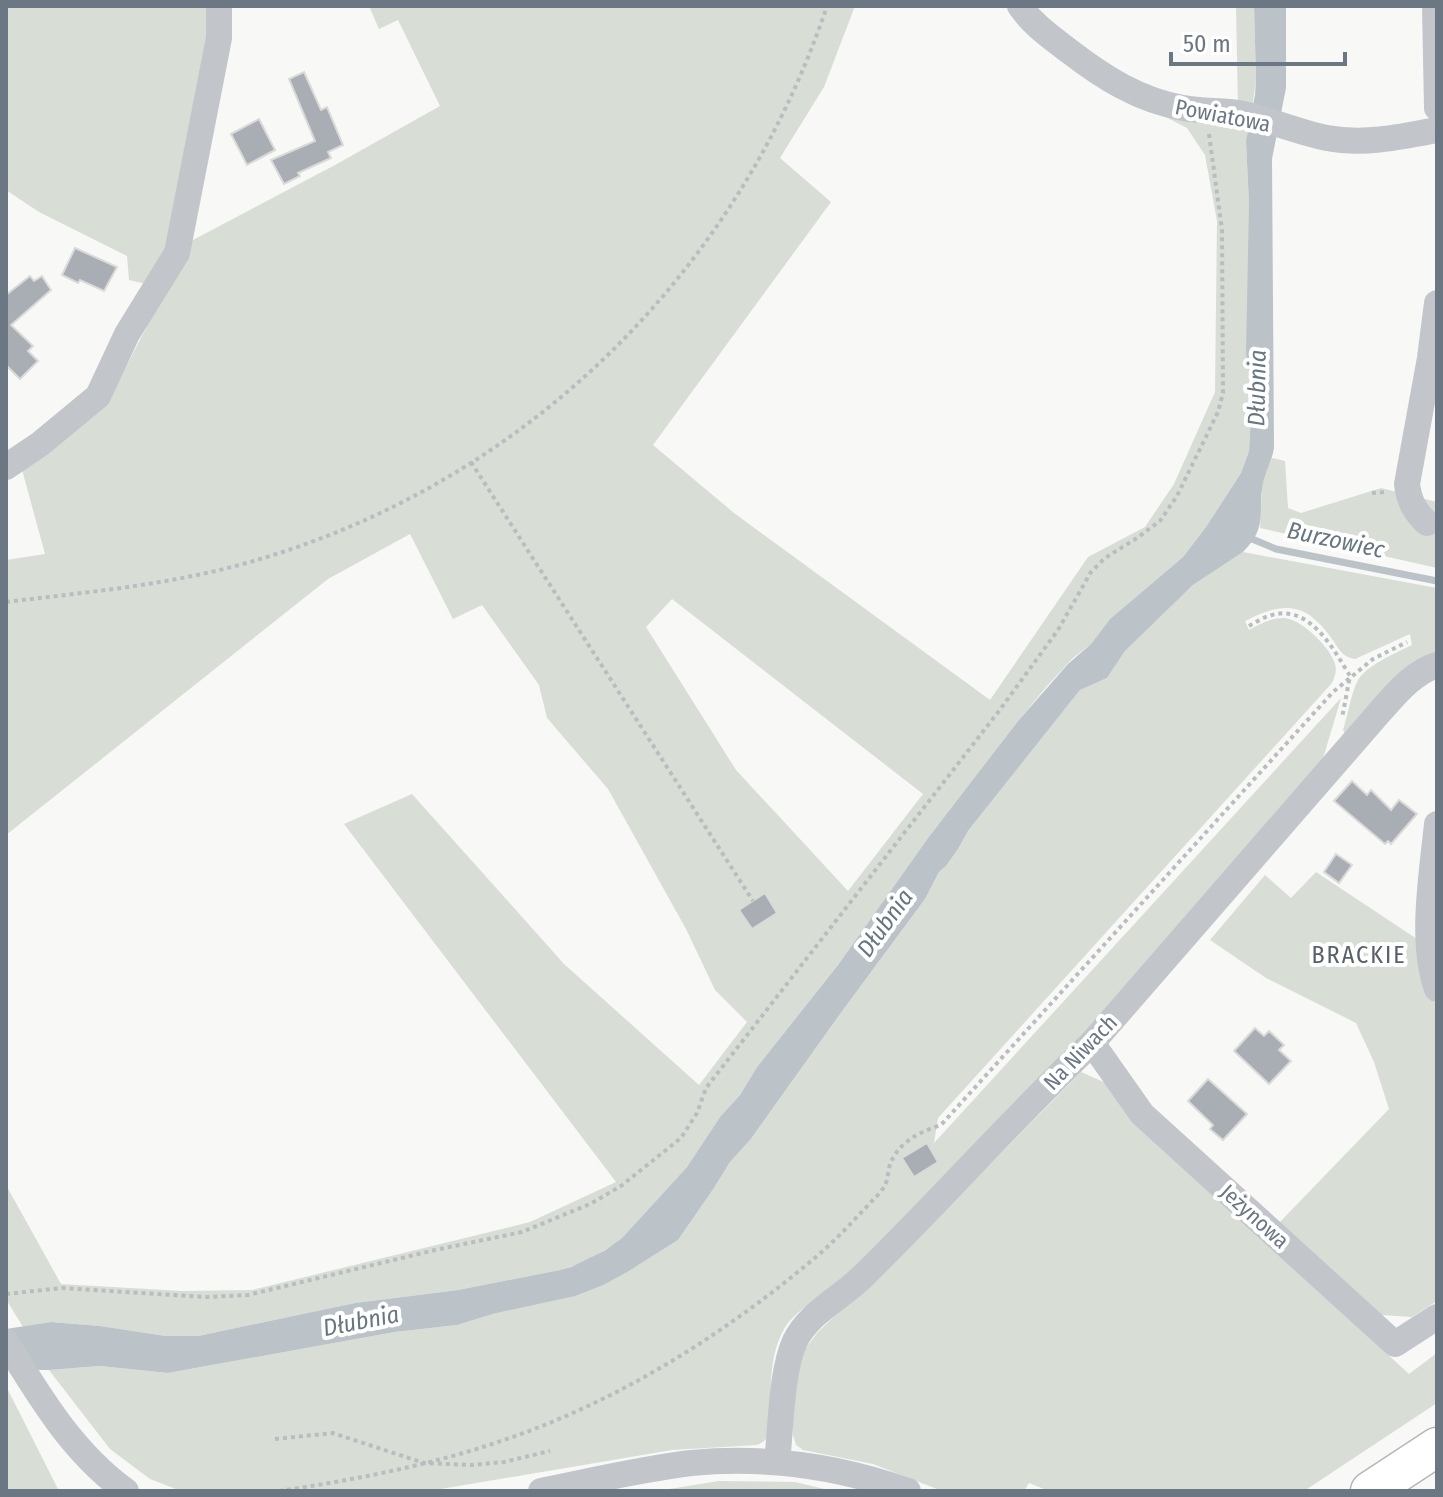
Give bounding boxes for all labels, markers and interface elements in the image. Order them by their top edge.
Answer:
scale bar [1171,16,1345,66]
text: 50 m [1183,30,1231,58]
street label: Powiatowa [1173,93,1273,138]
water label: Dłubnia [1242,349,1272,427]
water label: Burzowiec [1285,516,1388,564]
water label: Dłubnia [851,884,919,962]
district label: BRACKIE [1311,941,1407,969]
street label: Na Niwach [1038,1009,1123,1096]
street label: Jeżynowa [1215,1178,1295,1254]
water label: Dłubnia [321,1300,401,1342]

